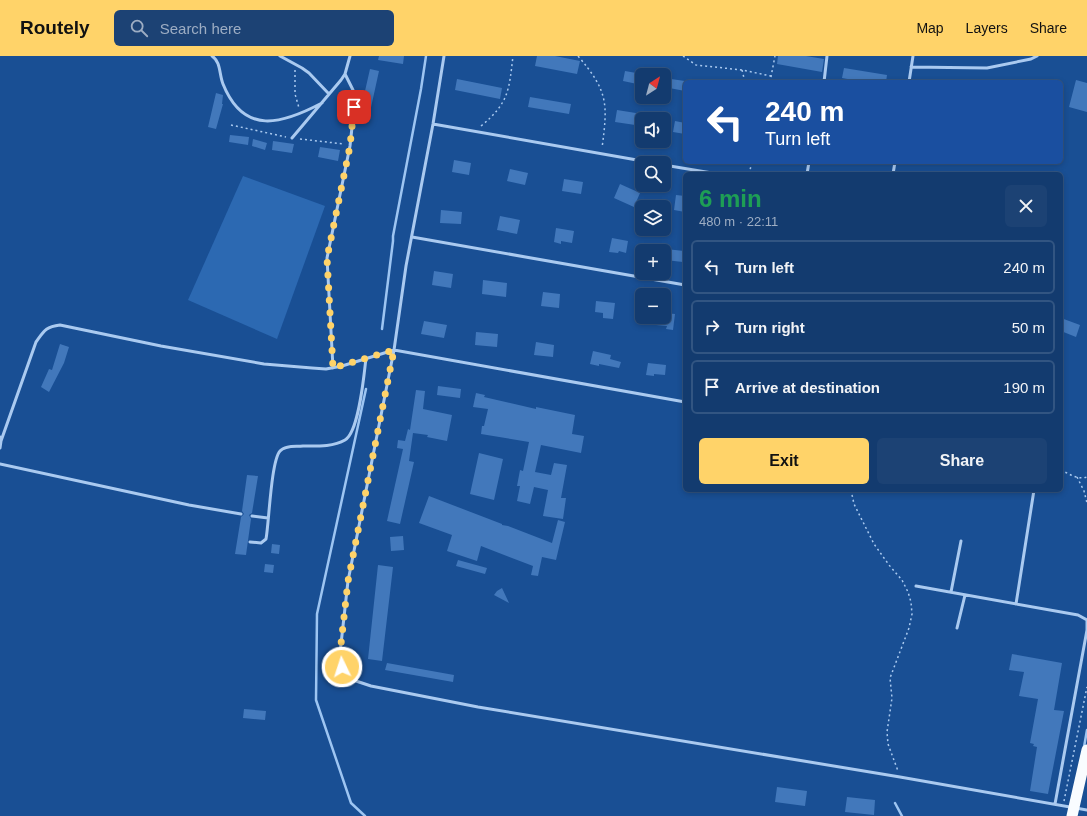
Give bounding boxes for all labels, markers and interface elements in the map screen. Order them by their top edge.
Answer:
search box [114,10,394,46]
text: Routely [20,17,90,38]
icon: search [128,17,150,39]
text: Search here [160,20,241,37]
text: Map [916,20,944,36]
text: Layers [966,20,1008,36]
text: Share [1030,20,1067,36]
north arrow [635,68,671,104]
map controls [635,68,671,324]
pin [337,90,371,124]
icon: arrive [343,96,365,118]
icon: left [699,96,751,148]
text: 240 m [765,96,844,127]
button: sound [635,112,671,148]
text: Turn left [765,129,830,149]
button: search [635,156,671,192]
text: 6 min [699,185,762,212]
button: close [1005,185,1047,227]
button: layers [635,200,671,236]
text: 480 m · 22:11 [699,214,778,229]
button: + [635,244,671,280]
icon: left [701,256,723,278]
text: Turn left [735,259,794,276]
text: 240 m [1003,259,1045,276]
button: − [635,288,671,324]
icon: right [701,316,723,338]
text: Turn right [735,319,805,336]
text: 50 m [1012,319,1045,336]
icon: arrive [701,376,723,398]
text: Arrive at destination [735,379,880,396]
text: 190 m [1003,379,1045,396]
button: Exit [699,438,869,484]
button: Share [877,438,1047,484]
position arrow [321,646,363,688]

